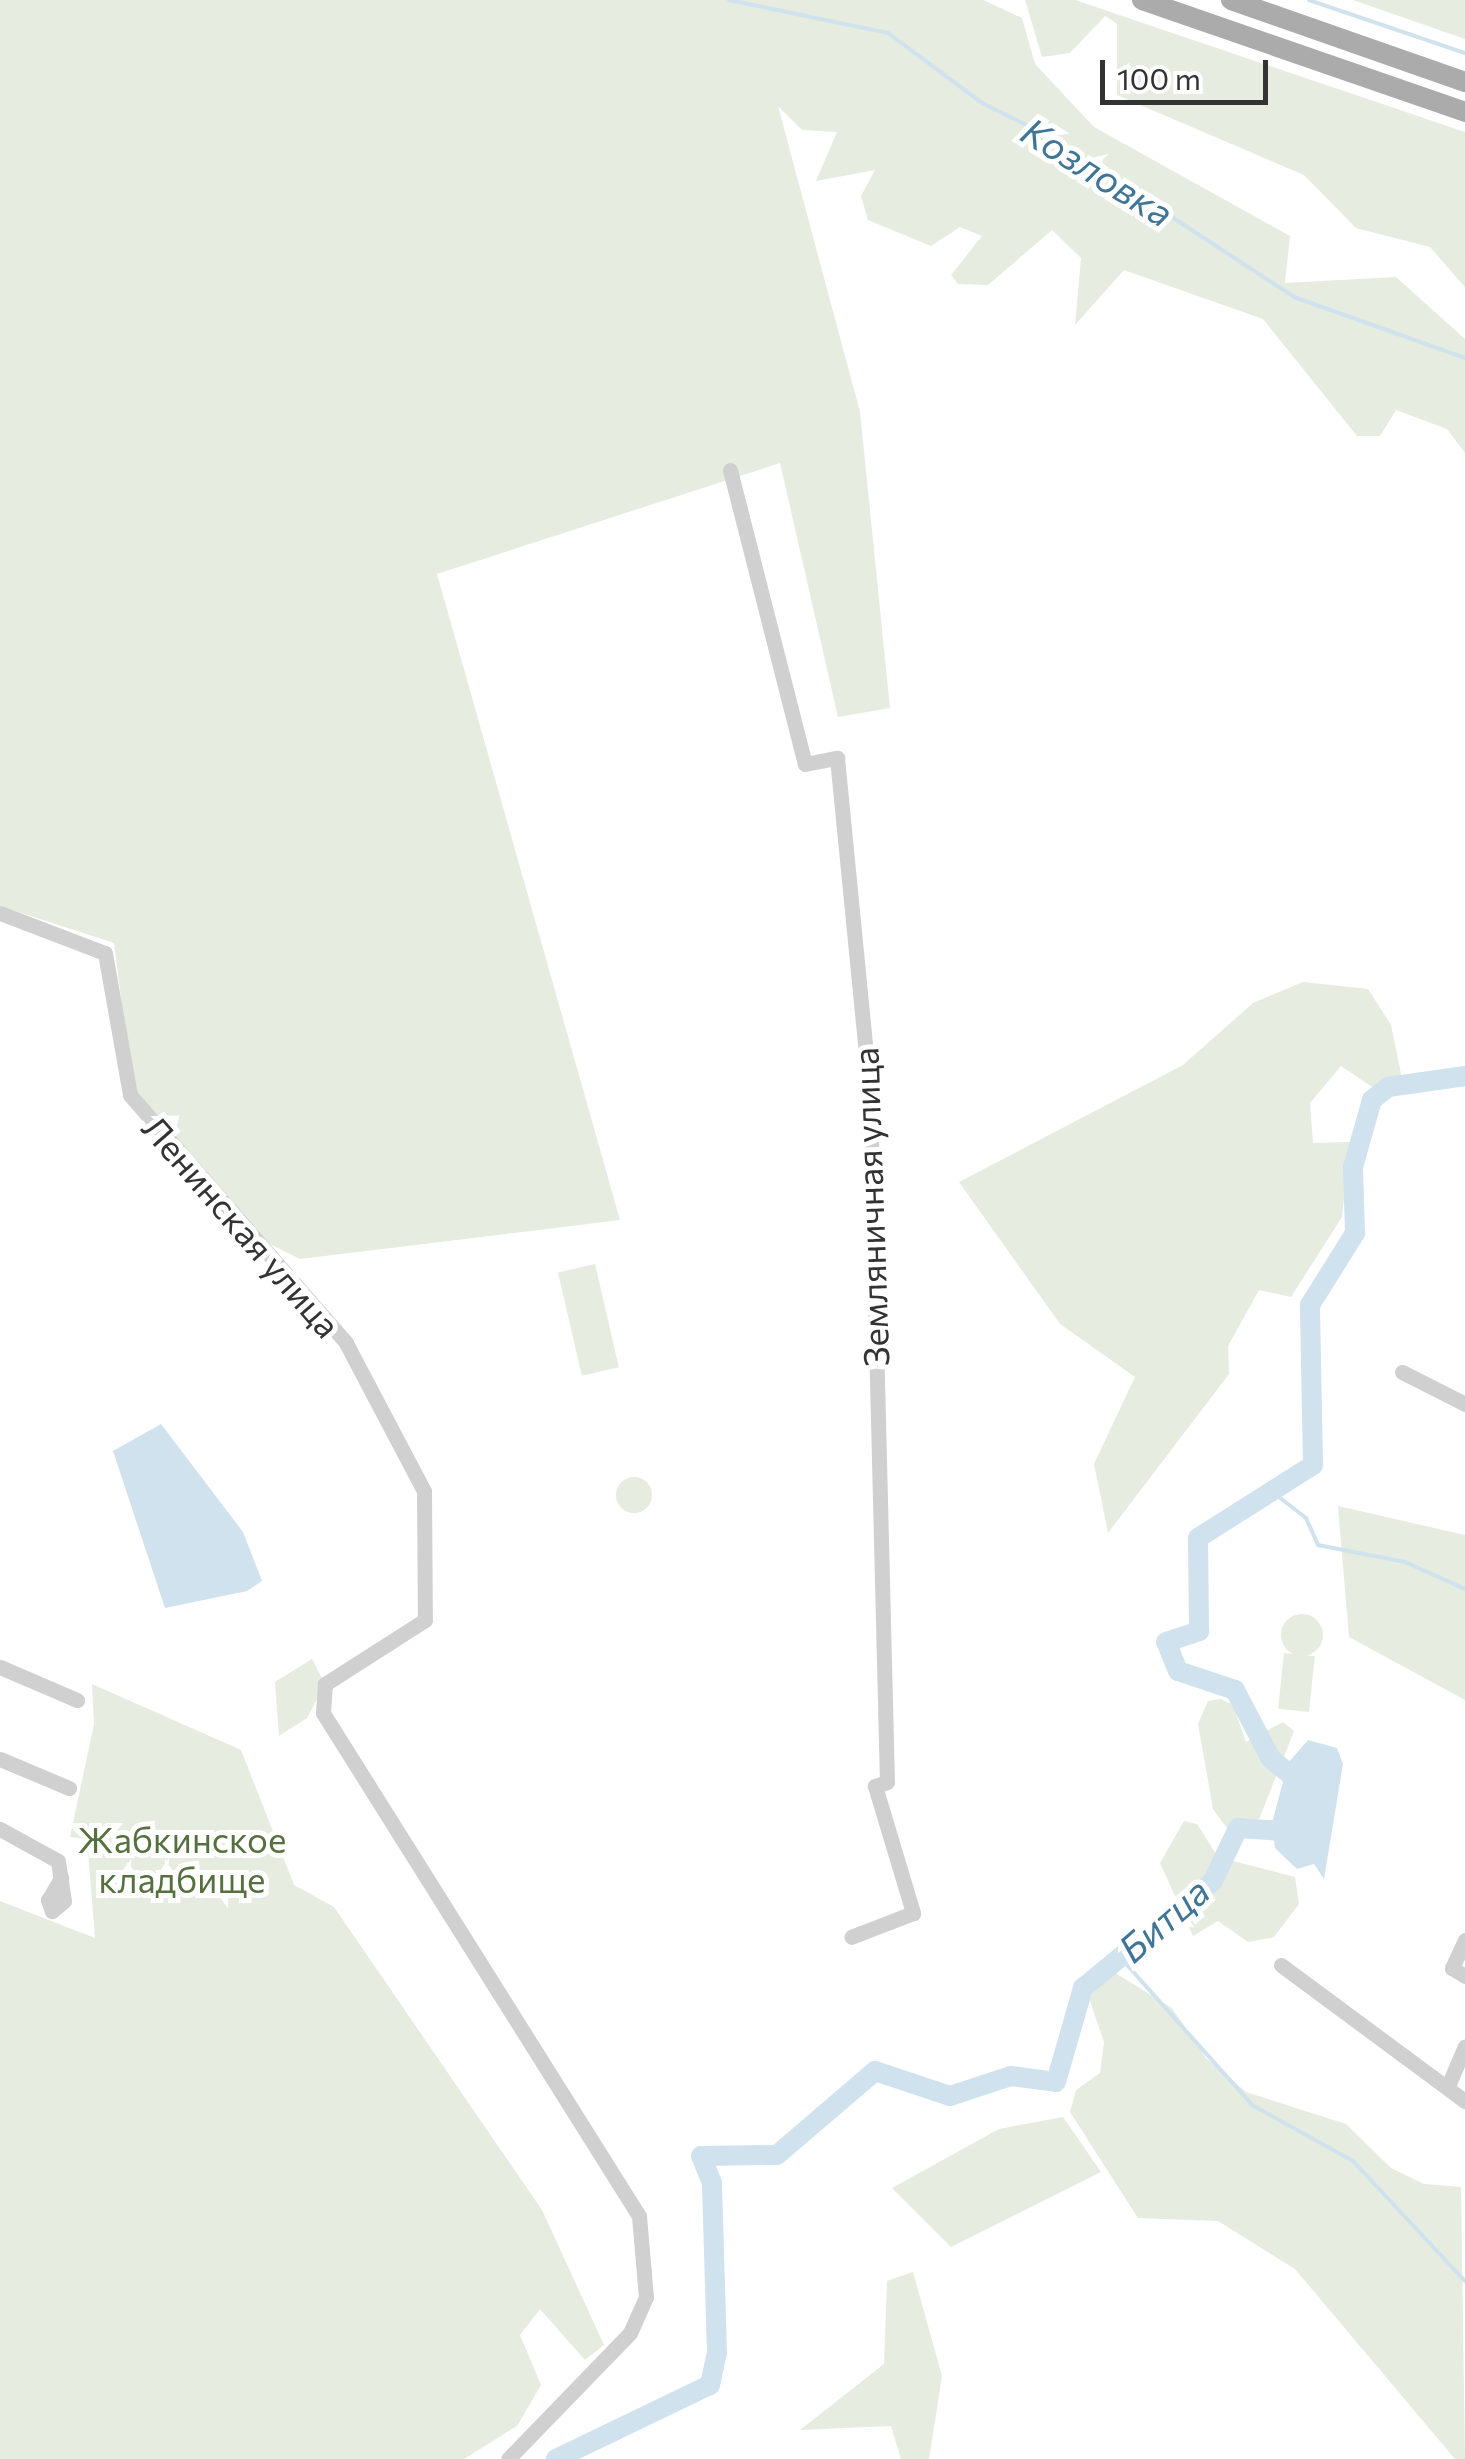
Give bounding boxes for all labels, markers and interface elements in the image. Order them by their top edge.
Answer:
scale bar [1105,40,1272,102]
text: 100 m [1117,59,1201,96]
water label: Козловка [1014,107,1182,235]
street label: Земляничная улица [843,1047,897,1367]
street label: Ленинская улица [134,1107,350,1345]
park label: Жабкинское кладбище [78,1818,286,1900]
water label: Битца [1108,1867,1218,1971]

